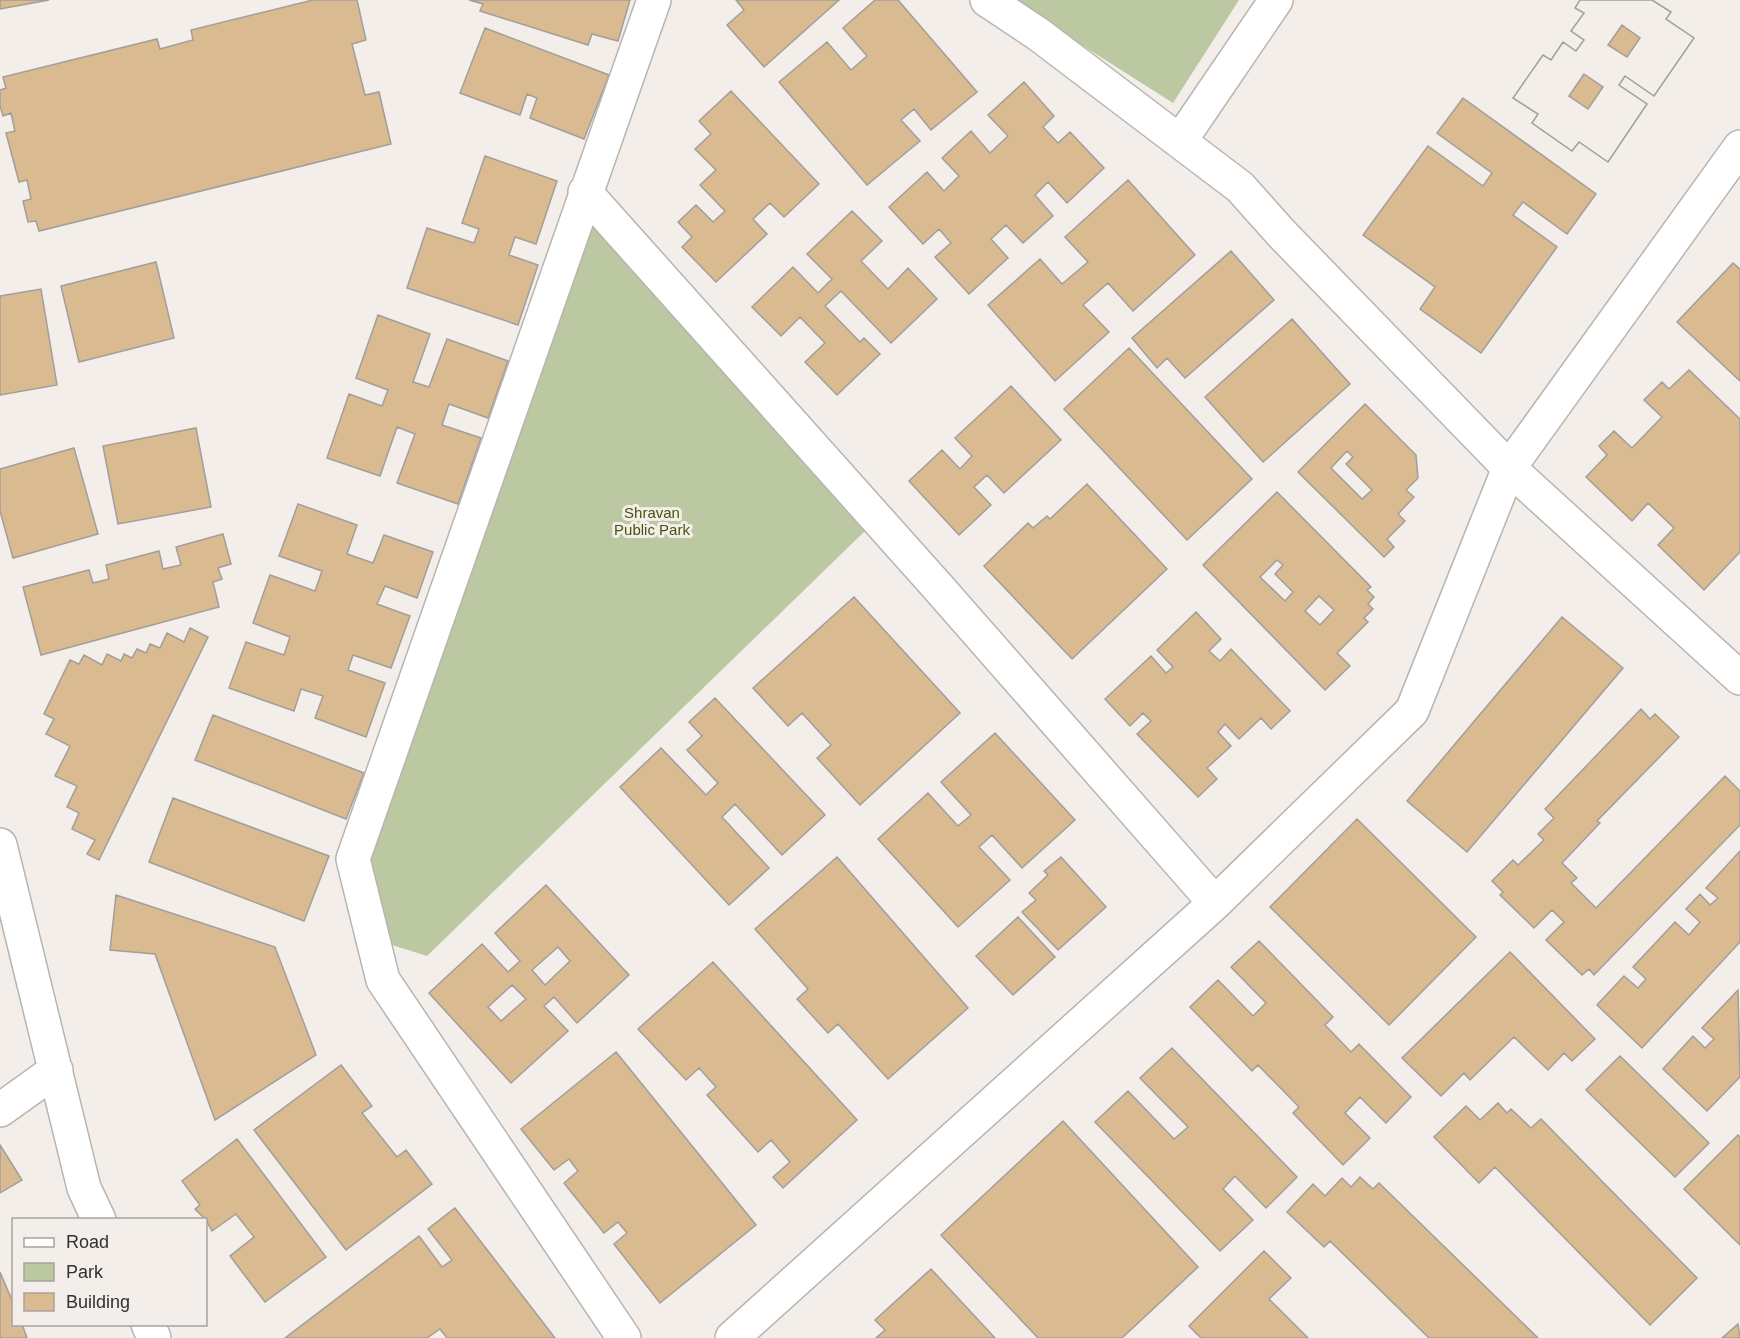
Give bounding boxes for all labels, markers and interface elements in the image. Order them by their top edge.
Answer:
park label: Shravan Public Park [614,504,690,538]
legend [12,1218,207,1326]
text: Road [66,1232,109,1252]
text: Park [66,1262,104,1282]
text: Building [66,1292,130,1312]

